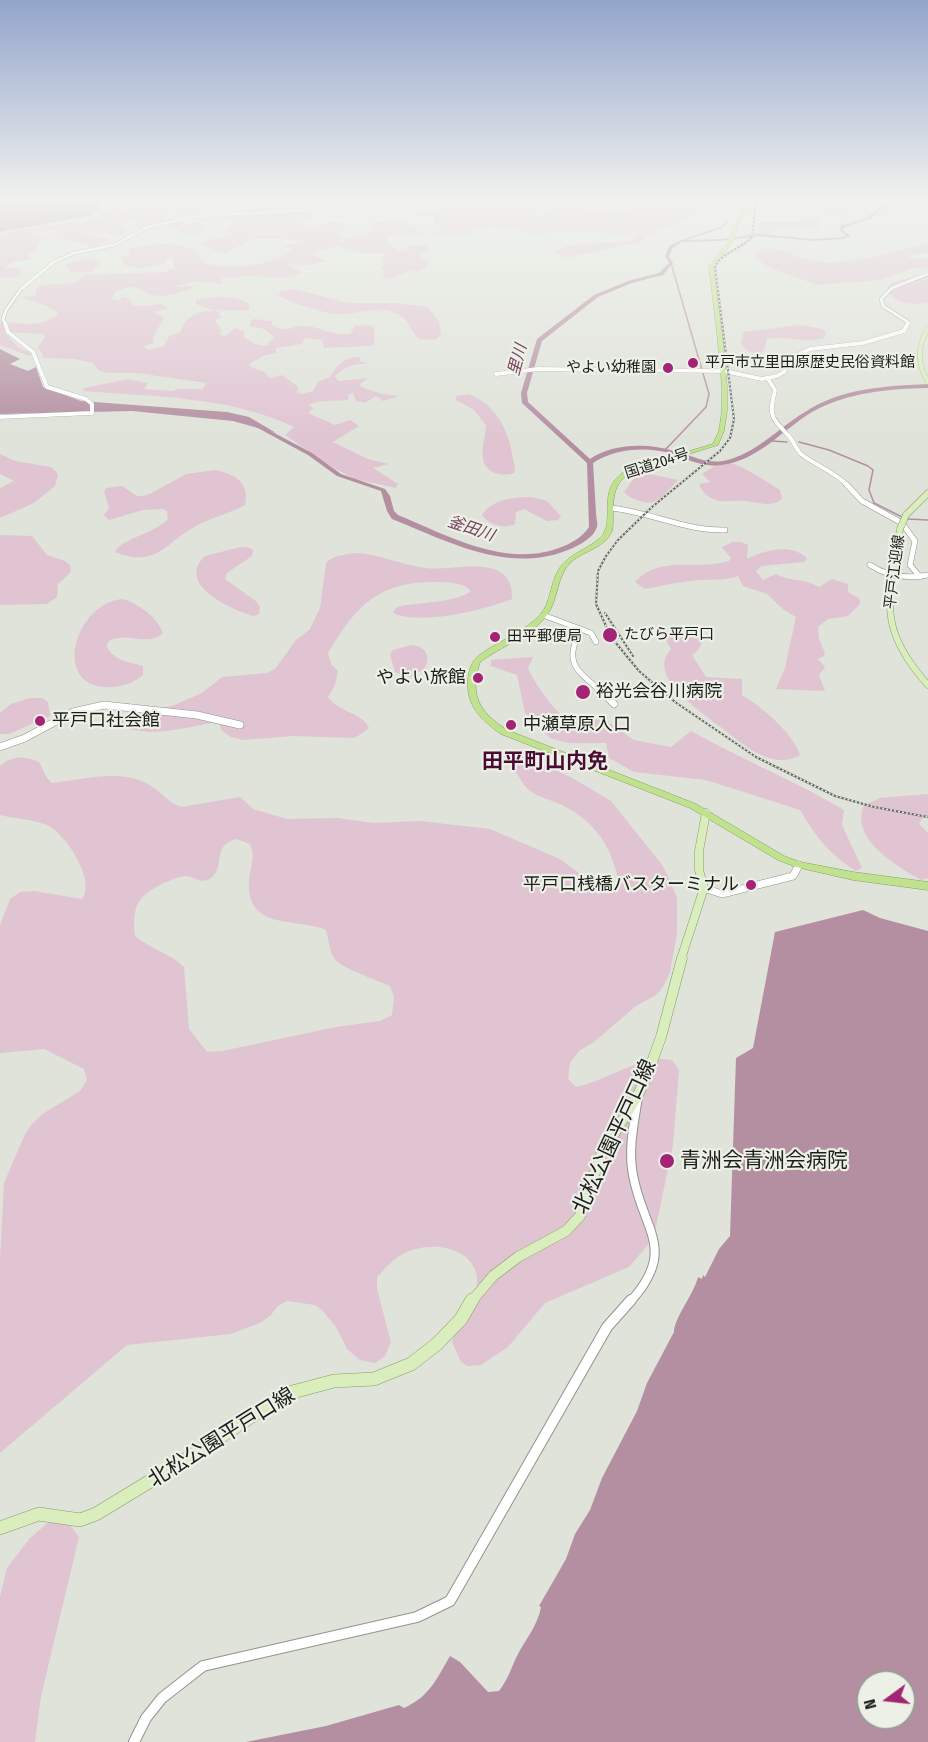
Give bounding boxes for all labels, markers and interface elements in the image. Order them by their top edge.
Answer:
water label: 里川 [505,342,531,378]
place label: 平戸市立里田原歴史民俗資料館 [705,354,915,372]
marker: 平戸市立里田原歴史民俗資料館 [686,356,700,370]
place label: やよい幼稚園 [566,359,656,377]
marker: やよい幼稚園 [661,361,675,375]
street label: 国道204号 [623,445,691,483]
water label: 釜田川 [445,512,497,546]
street label: 平戸江迎線 [881,534,909,610]
marker: たびら平戸口 [601,626,619,644]
place label: たびら平戸口 [624,626,714,644]
place label: 田平郵便局 [507,628,582,646]
marker: 田平郵便局 [488,630,502,644]
place label: やよい旅館 [376,667,466,689]
marker: やよい旅館 [471,671,485,685]
place label: 裕光会谷川病院 [596,681,722,703]
marker: 裕光会谷川病院 [574,683,592,701]
place label: 平戸口社会館 [52,710,160,732]
marker: 平戸口社会館 [33,714,47,728]
place label: 中瀬草原入口 [523,714,631,736]
marker: 中瀬草原入口 [504,718,518,732]
district label: 田平町山内免 [482,749,608,775]
place label: 平戸口桟橋バスターミナル [523,874,739,896]
marker: 平戸口桟橋バスターミナル [744,878,758,892]
street label: 北松公園平戸口線 [568,1056,662,1218]
place label: 青洲会青洲会病院 [680,1148,848,1174]
marker: 青洲会青洲会病院 [658,1152,676,1170]
street label: 北松公園平戸口線 [144,1383,300,1493]
north arrow [856,1670,916,1730]
text: N [860,1697,880,1711]

